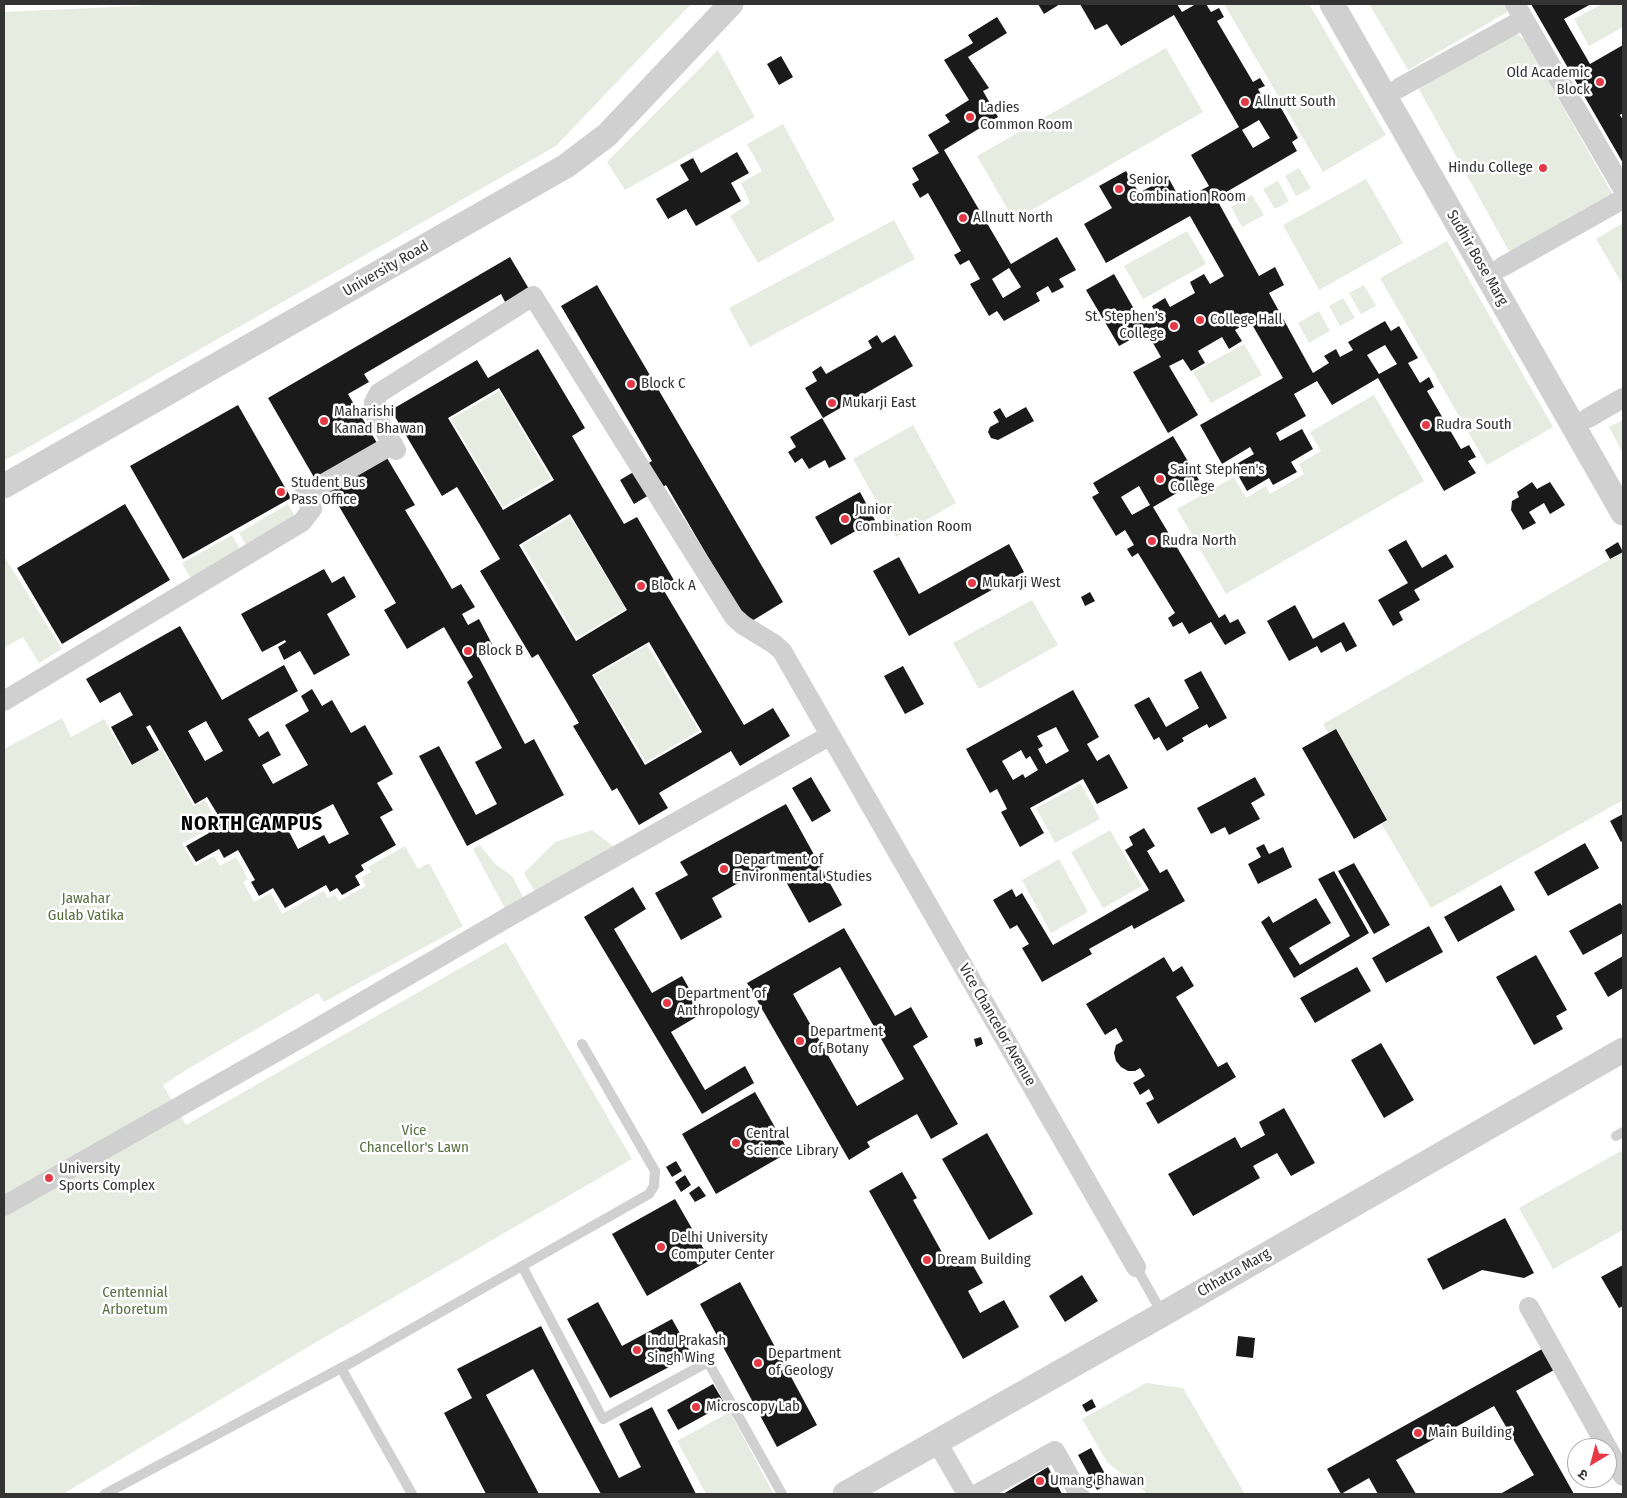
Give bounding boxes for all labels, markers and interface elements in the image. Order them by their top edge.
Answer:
place label: Old Academic Block [1506,64,1590,99]
marker: Old Academic Block [1594,76,1606,88]
place label: Allnutt South [1255,93,1336,111]
marker: Allnutt South [1239,96,1251,108]
place label: Ladies Common Room [980,99,1073,134]
marker: Ladies Common Room [964,111,976,123]
place label: Hindu College [1448,159,1533,177]
marker: Hindu College [1537,162,1549,174]
place label: Senior Combination Room [1129,171,1246,206]
marker: Senior Combination Room [1113,183,1125,195]
street label: Sudhir Bose Marg [1442,207,1512,309]
place label: Allnutt North [973,209,1053,227]
marker: Allnutt North [957,212,969,224]
street label: University Road [340,237,432,301]
place label: St. Stephen's College [1085,308,1164,343]
place label: College Hall [1210,311,1282,329]
marker: College Hall [1194,314,1206,326]
marker: St. Stephen's College [1168,320,1180,332]
place label: Block C [641,375,686,393]
marker: Block C [625,378,637,390]
place label: Mukarji East [842,394,916,412]
marker: Mukarji East [826,397,838,409]
place label: Maharishi Kanad Bhawan [334,403,424,438]
marker: Maharishi Kanad Bhawan [318,415,330,427]
place label: Rudra South [1436,416,1512,434]
marker: Rudra South [1420,419,1432,431]
place label: Saint Stephen's College [1170,461,1265,496]
marker: Saint Stephen's College [1154,473,1166,485]
place label: Student Bus Pass Office [291,474,365,509]
marker: Student Bus Pass Office [275,486,287,498]
place label: Junior Combination Room [855,501,972,536]
marker: Junior Combination Room [839,513,851,525]
place label: Rudra North [1162,532,1237,550]
marker: Rudra North [1146,535,1158,547]
place label: Mukarji West [982,574,1061,592]
place label: Block A [651,577,696,595]
marker: Mukarji West [966,577,978,589]
marker: Block A [635,580,647,592]
place label: Block B [478,642,523,660]
marker: Block B [462,645,474,657]
district label: NORTH CAMPUS [179,812,325,836]
place label: Department of Environmental Studies [734,851,872,886]
marker: Department of Environmental Studies [718,863,730,875]
park label: Jawahar Gulab Vatika [48,890,124,925]
street label: Vice Chancelor Avenue [955,961,1039,1089]
place label: Department of Anthropology [677,985,766,1020]
marker: Department of Anthropology [661,997,673,1009]
place label: Department of Botany [810,1023,883,1058]
marker: Department of Botany [794,1035,806,1047]
park label: Vice Chancellor's Lawn [359,1122,469,1157]
place label: Central Science Library [746,1125,838,1160]
marker: Central Science Library [730,1137,742,1149]
place label: University Sports Complex [59,1160,155,1195]
marker: University Sports Complex [43,1172,55,1184]
place label: Delhi University Computer Center [671,1229,774,1264]
marker: Delhi University Computer Center [655,1241,667,1253]
street label: Chhatra Marg [1194,1245,1274,1301]
place label: Dream Building [937,1251,1031,1269]
marker: Dream Building [921,1254,933,1266]
park label: Centennial Arboretum [102,1284,168,1319]
place label: Indu Prakash Singh Wing [647,1332,726,1367]
marker: Indu Prakash Singh Wing [631,1344,643,1356]
place label: Department of Geology [768,1345,841,1380]
marker: Department of Geology [752,1357,764,1369]
place label: Microscopy Lab [706,1398,800,1416]
marker: Microscopy Lab [690,1401,702,1413]
place label: Main Building [1428,1424,1512,1442]
marker: Main Building [1412,1427,1424,1439]
north arrow [1567,1438,1617,1488]
text: उ [1575,1465,1592,1484]
place label: Umang Bhawan [1050,1472,1144,1490]
marker: Umang Bhawan [1034,1475,1046,1487]

